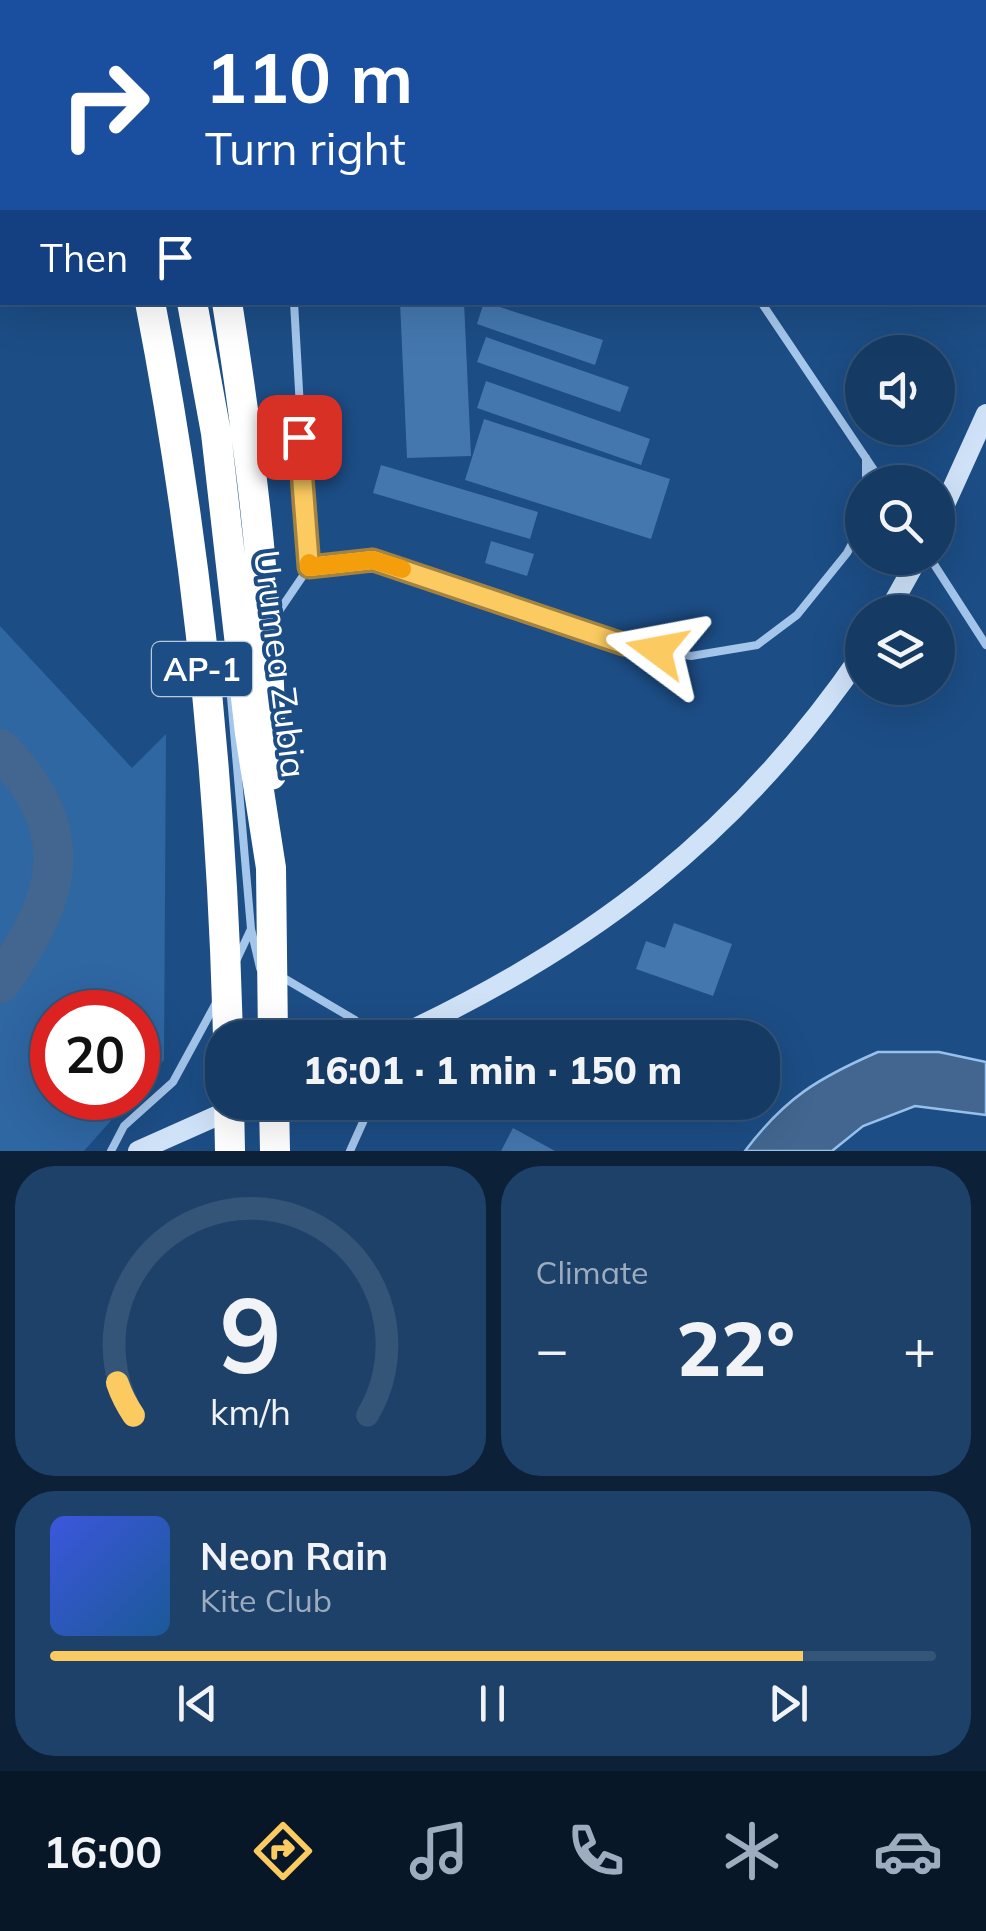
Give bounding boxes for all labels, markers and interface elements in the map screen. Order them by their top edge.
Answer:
text: 110 m [205,33,413,121]
icon: right [40,40,170,170]
text: Turn right [205,120,406,176]
icon: arrive [148,230,203,285]
text: Then [40,234,128,282]
map controls [845,335,955,705]
button: sound [845,335,955,445]
pin [257,395,342,480]
icon: arrive [272,410,327,465]
button: search [845,465,955,575]
street label: Urumea Zubia [245,547,317,781]
button: layers [845,595,955,705]
position arrow [605,598,709,702]
road number: AP-1 [152,642,252,696]
speed limit sign: 20 [30,990,160,1120]
text: 16:01 · 1 min · 150 m [303,1046,682,1094]
text: Climate [536,1252,648,1292]
text: 9 [219,1268,281,1399]
text: 22° [676,1301,795,1395]
text: − [536,1314,569,1383]
text: + [903,1314,936,1383]
text: km/h [210,1389,291,1434]
text: Neon Rain [200,1532,388,1580]
text: Kite Club [200,1580,332,1620]
icon: previous [170,1676,225,1731]
icon: pause [465,1676,520,1731]
icon: next [761,1676,816,1731]
icon: directions [248,1816,318,1886]
icon: music [404,1816,474,1886]
icon: phone [561,1816,631,1886]
icon: climate [717,1816,787,1886]
icon: car [873,1816,943,1886]
text: 16:00 [43,1823,162,1879]

